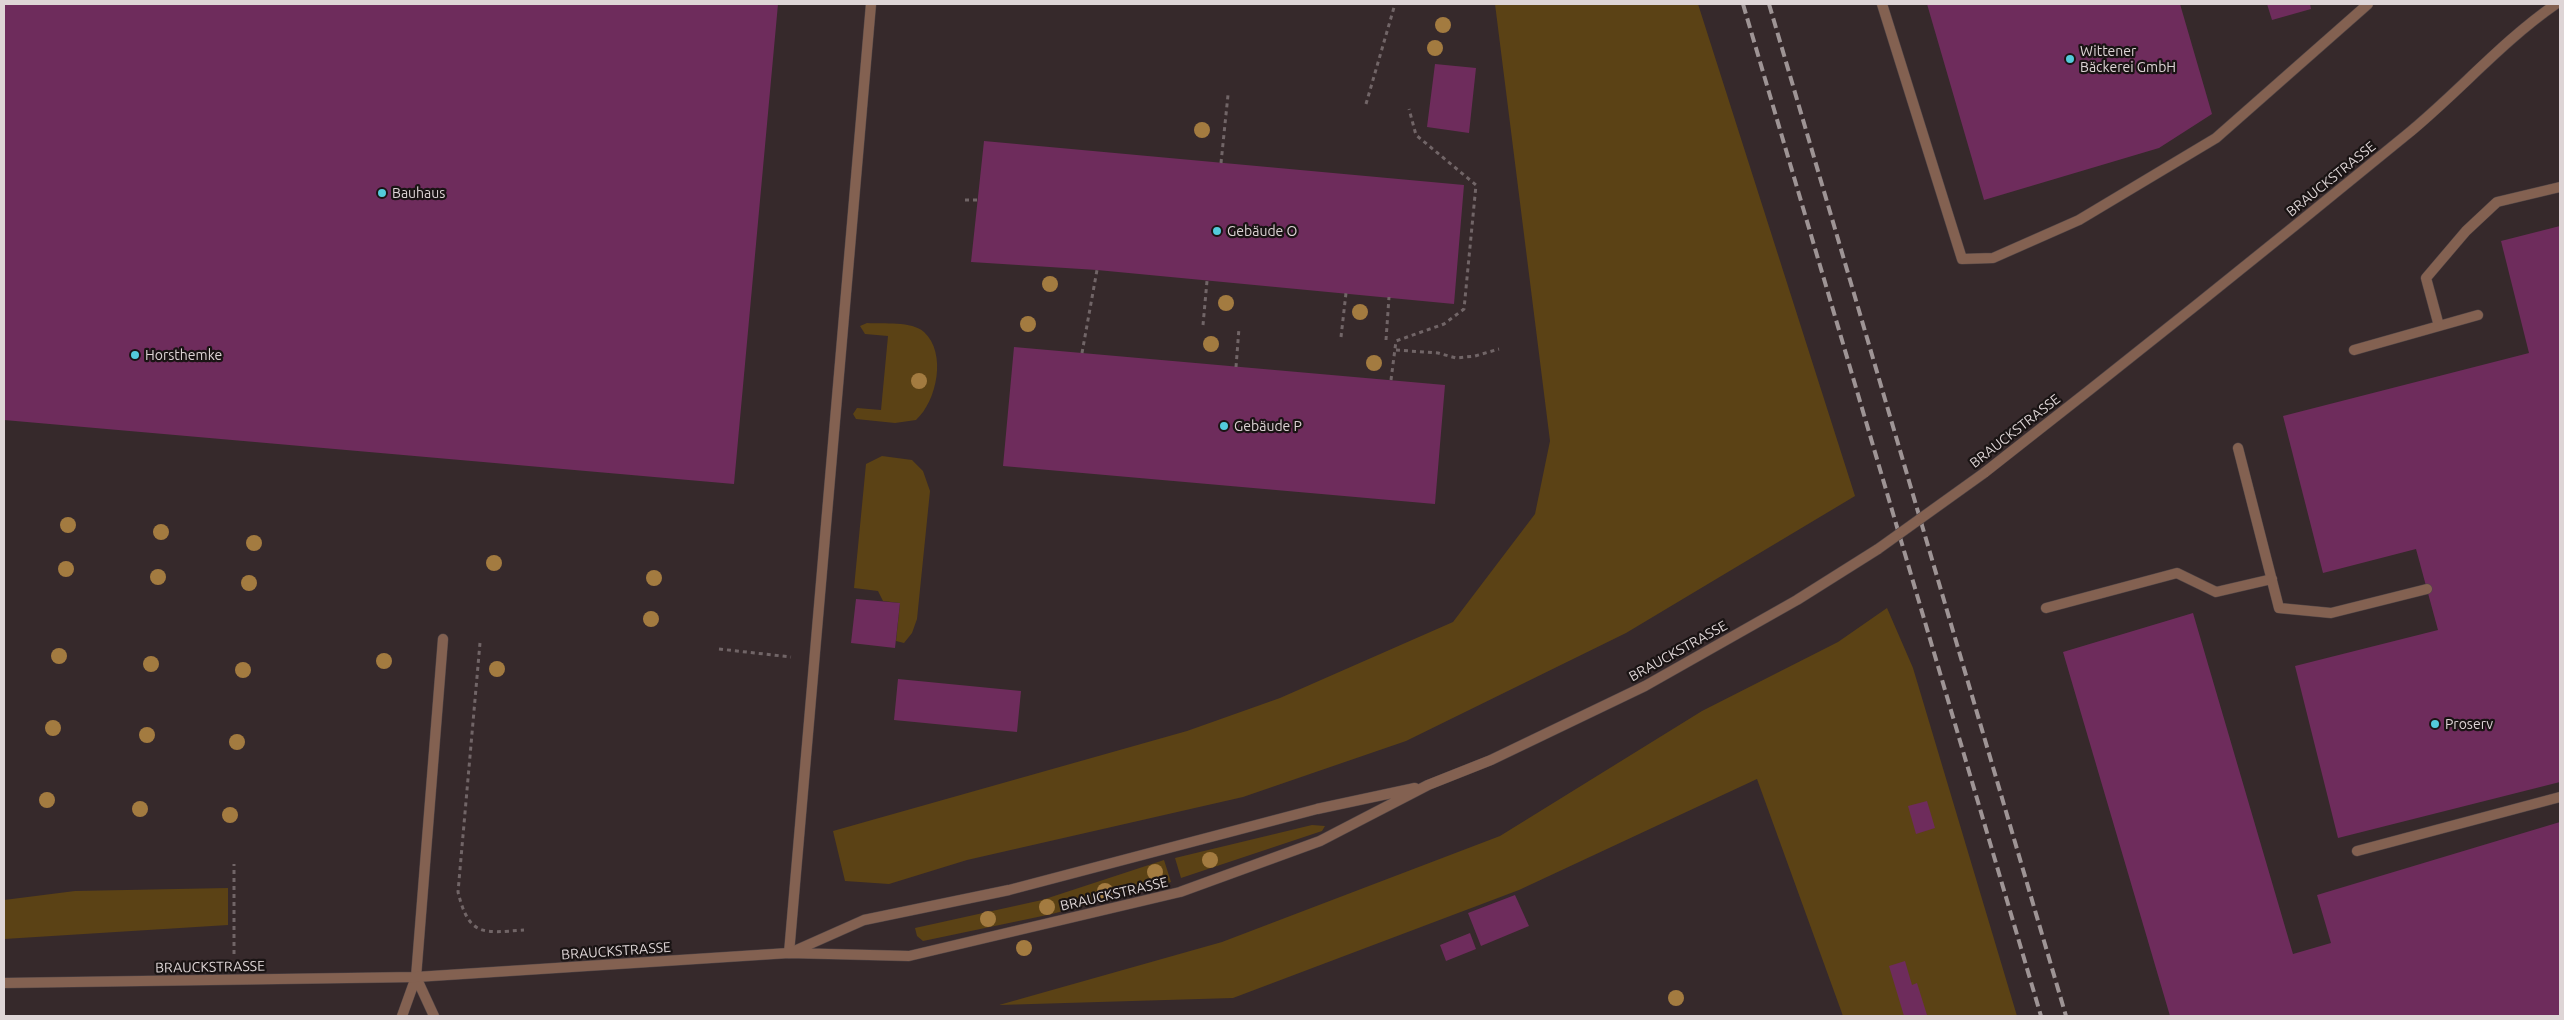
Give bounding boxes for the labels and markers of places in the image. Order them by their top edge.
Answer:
place label: Wittener Bäckerei GmbH [2080,43,2176,75]
marker: Wittener Bäckerei GmbH [2064,53,2076,65]
place label: Bauhaus [392,185,445,201]
marker: Bauhaus [376,187,388,199]
place label: Gebäude O [1227,223,1297,239]
marker: Gebäude O [1211,225,1223,237]
place label: Horsthemke [145,347,222,363]
marker: Horsthemke [129,349,141,361]
place label: Gebäude P [1234,418,1302,434]
marker: Gebäude P [1218,420,1230,432]
place label: Proserv [2445,716,2493,732]
marker: Proserv [2429,718,2441,730]

